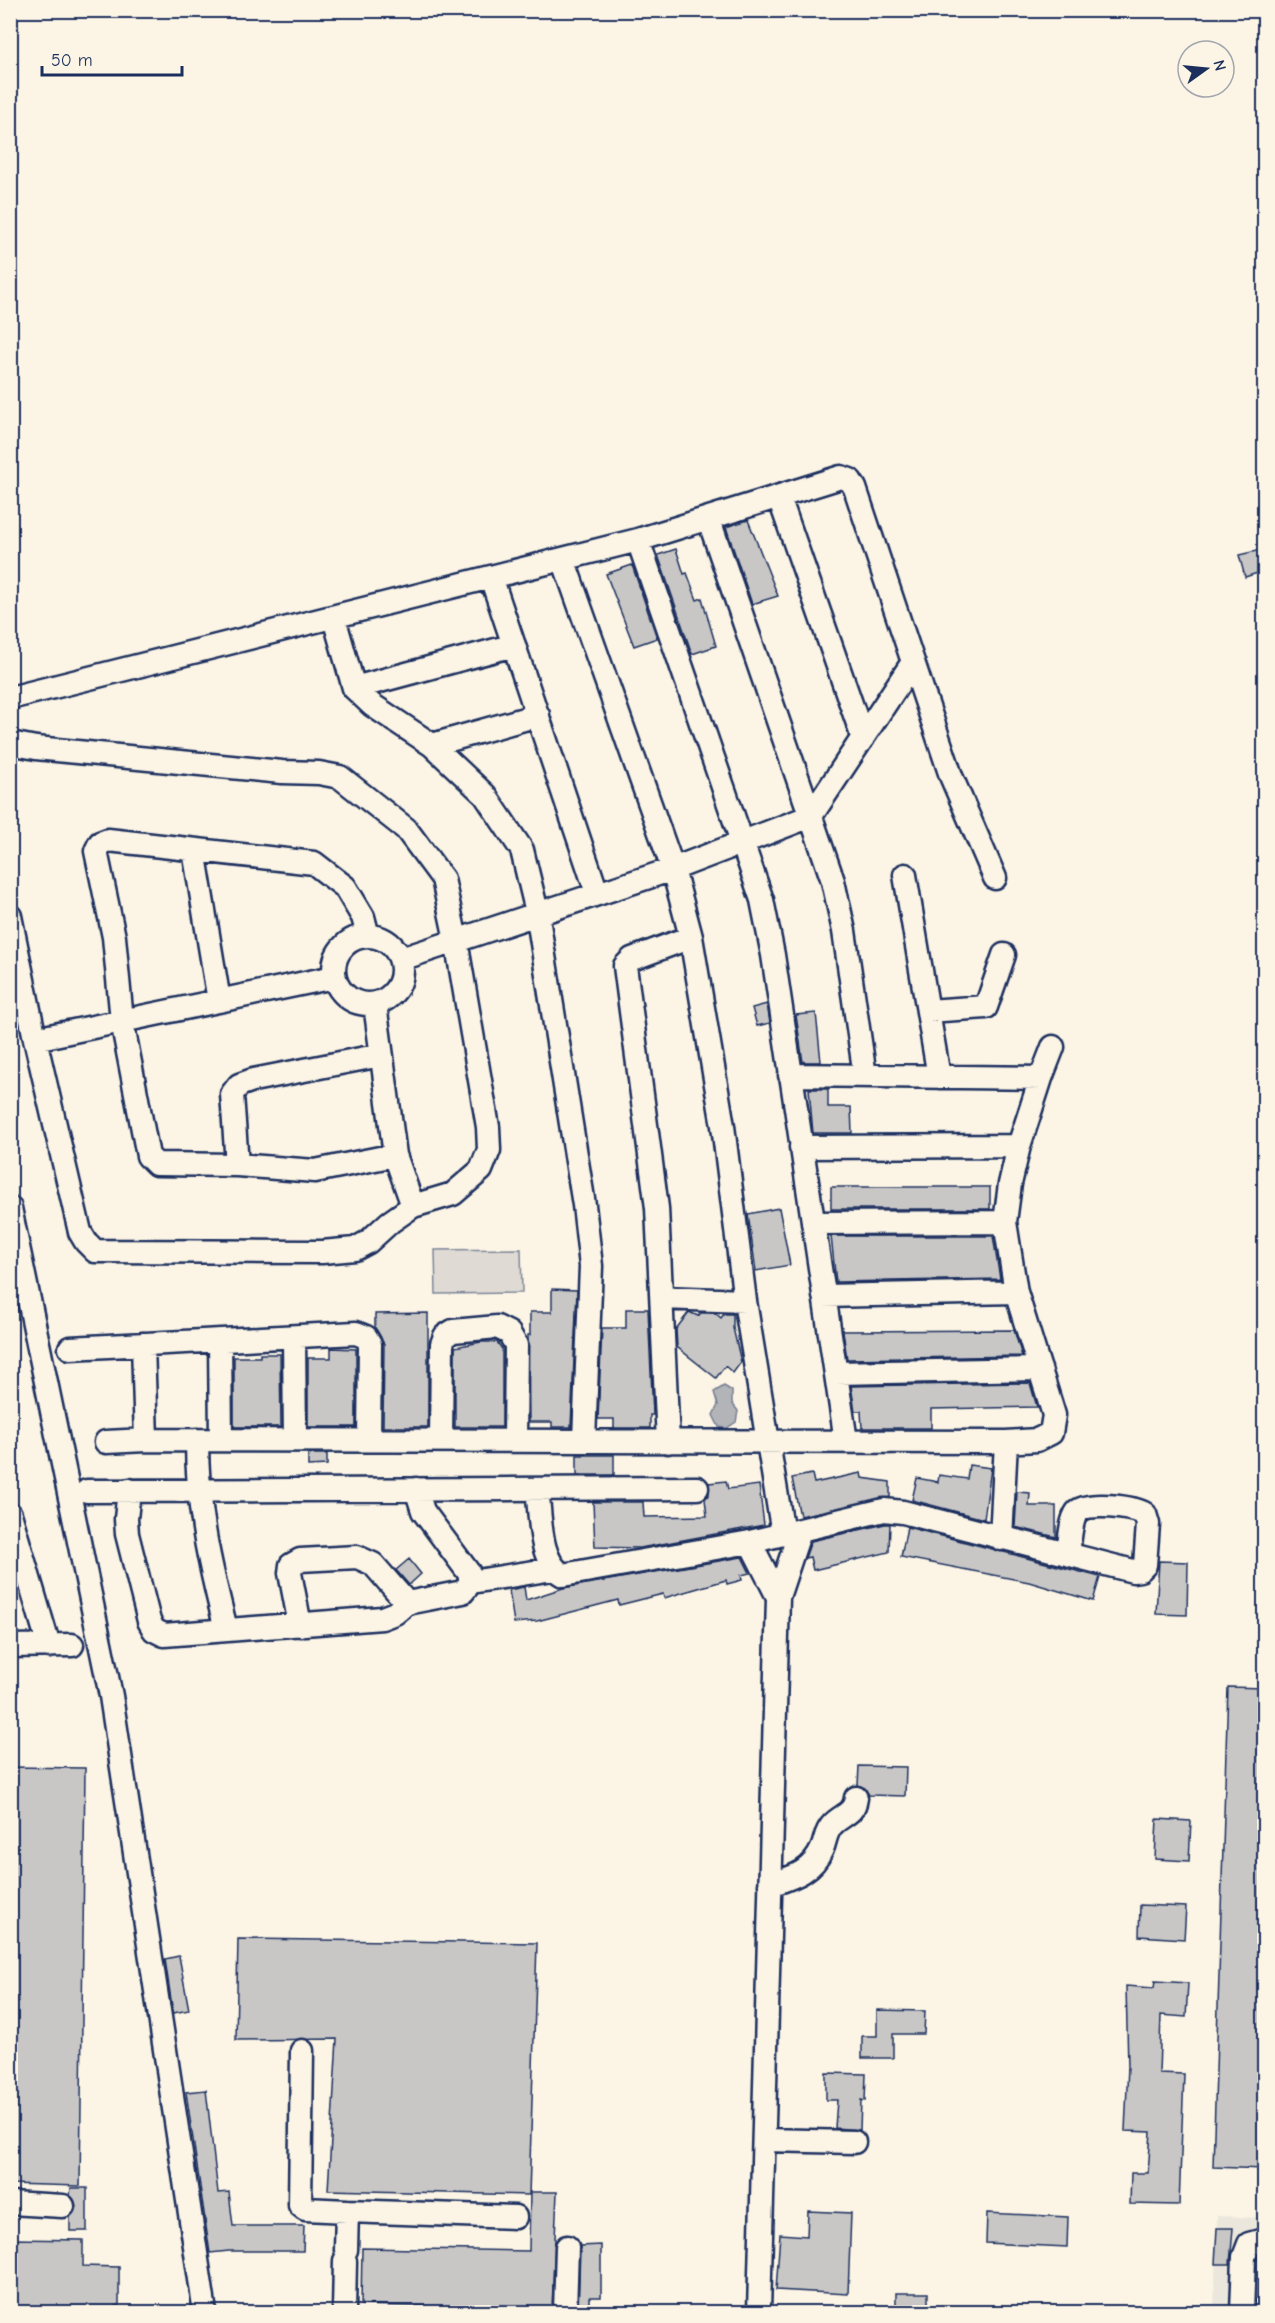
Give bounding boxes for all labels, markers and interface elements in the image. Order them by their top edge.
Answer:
scale bar [42,39,182,77]
north arrow [1176,39,1236,99]
text: 50 m [51,50,93,71]
text: N [1209,58,1230,73]

